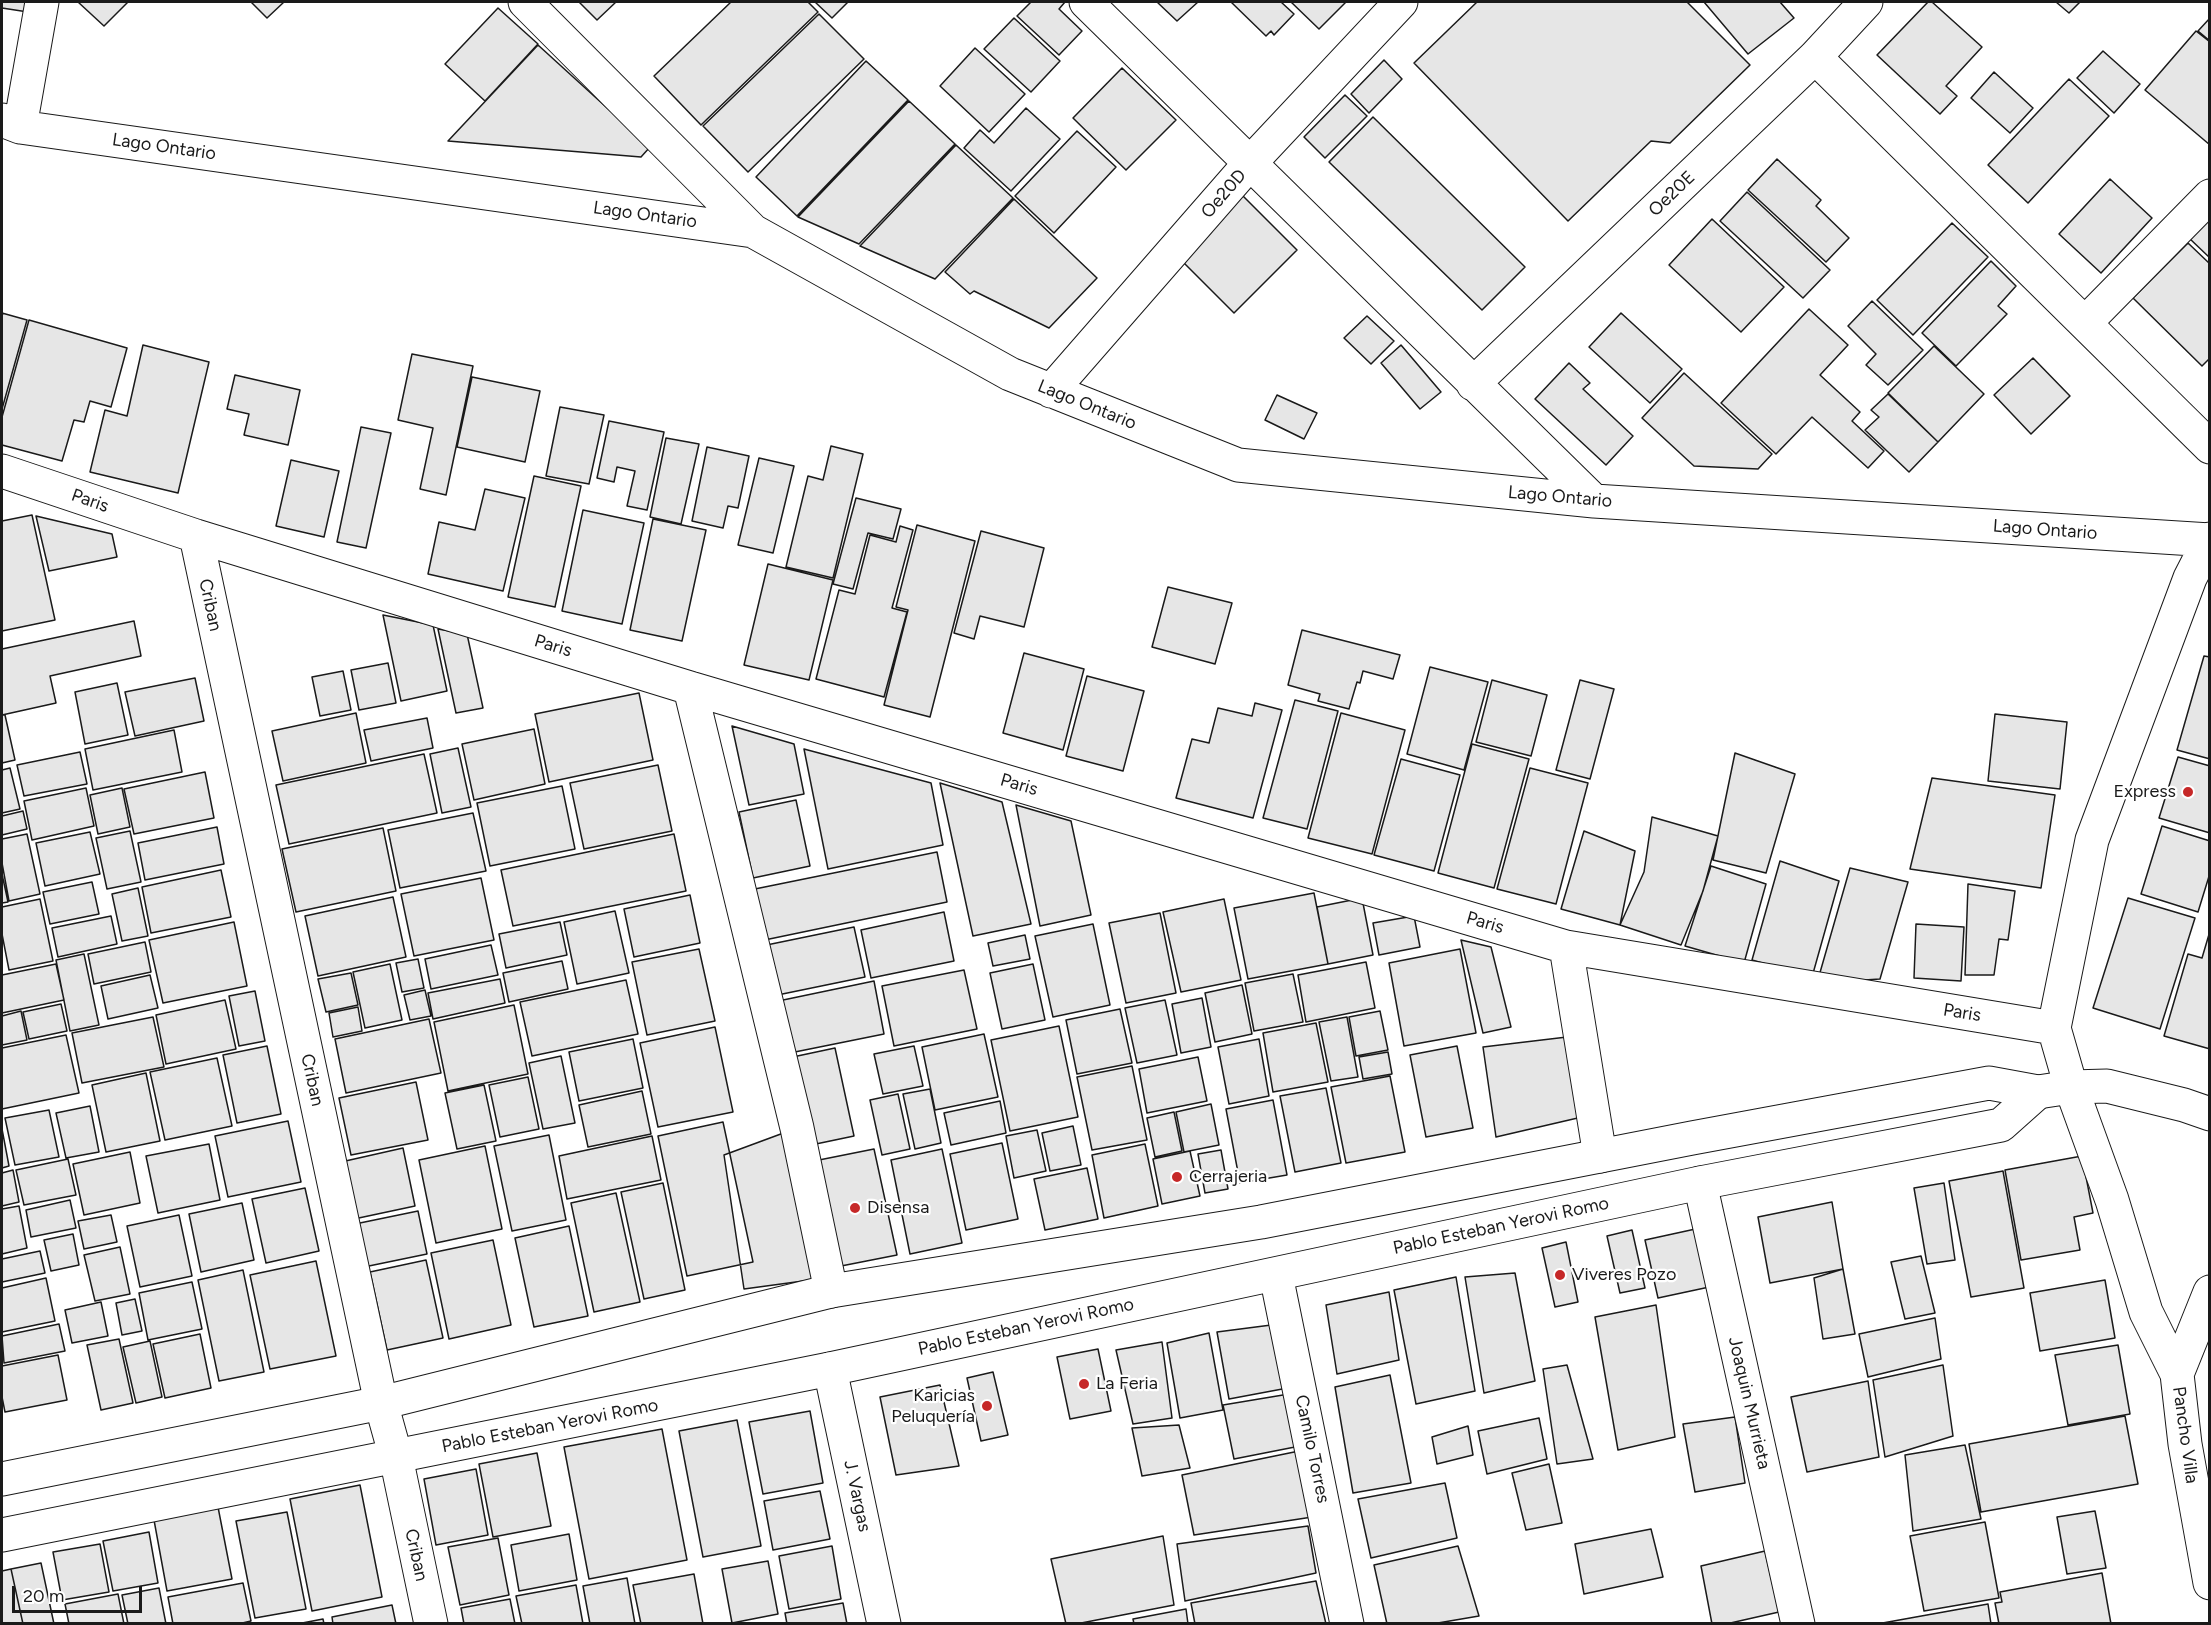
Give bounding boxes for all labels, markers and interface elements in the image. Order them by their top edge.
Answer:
street label: Lago Ontario [111,129,217,165]
street label: Oe20D [1197,165,1251,223]
street label: Oe20E [1644,167,1700,221]
street label: Lago Ontario [592,197,698,233]
street label: Lago Ontario [1034,375,1140,435]
street label: Lago Ontario [1507,482,1613,512]
street label: Paris [68,485,112,517]
street label: Lago Ontario [1992,516,2098,544]
street label: Criban [194,577,226,633]
street label: Paris [532,630,574,662]
street label: Paris [998,769,1040,801]
place label: Express [2113,781,2176,803]
marker: Express [2181,785,2195,799]
street label: Paris [1464,907,1506,939]
street label: Paris [1942,999,1982,1027]
street label: Criban [296,1052,328,1108]
place label: Cerrajeria [1189,1166,1267,1188]
marker: Cerrajeria [1170,1170,1184,1184]
street label: Pablo Esteban Yerovi Romo [1391,1193,1611,1259]
place label: Disensa [867,1197,929,1219]
marker: Disensa [848,1201,862,1215]
place label: Viveres Pozo [1572,1264,1676,1286]
marker: Viveres Pozo [1553,1268,1567,1282]
street label: Pablo Esteban Yerovi Romo [916,1294,1136,1360]
street label: Joaquin Murrieta [1723,1335,1775,1471]
place label: La Feria [1096,1373,1158,1395]
marker: La Feria [1077,1377,1091,1391]
place label: Karicias Peluquería [891,1385,975,1428]
street label: Pancho Villa [2167,1385,2203,1485]
street label: Camilo Torres [1290,1393,1334,1505]
street label: Pablo Esteban Yerovi Romo [440,1394,660,1458]
marker: Karicias Peluquería [980,1399,994,1413]
street label: J. Vargas [839,1458,875,1534]
street label: Criban [400,1527,432,1583]
scale bar [15,1574,146,1612]
text: 20 m [23,1585,64,1607]

